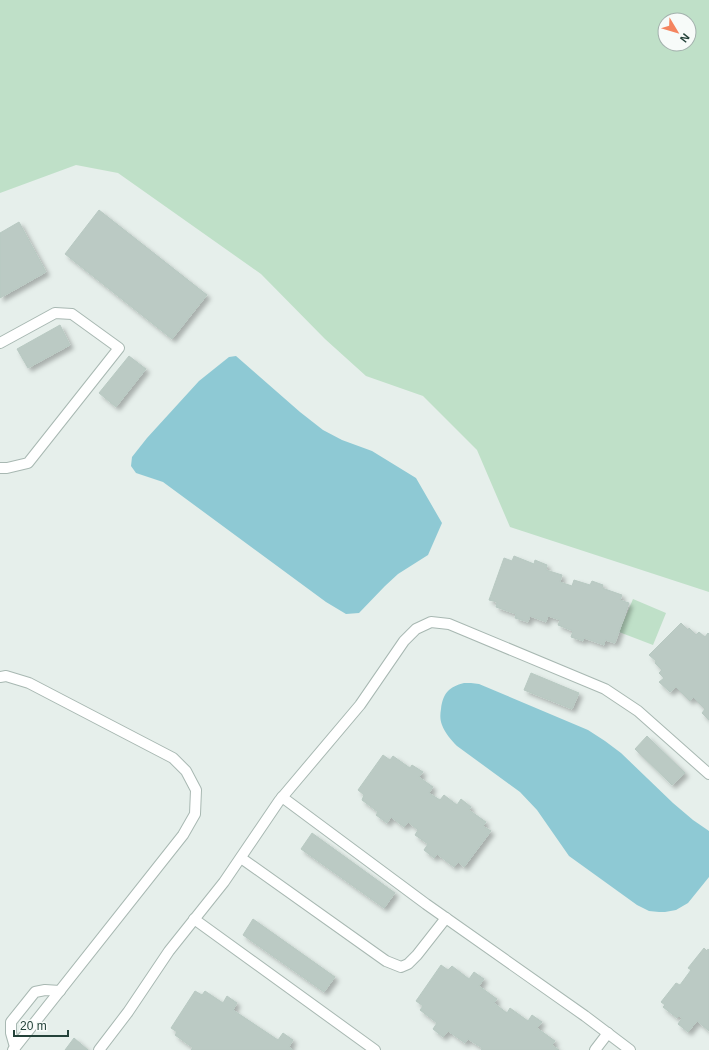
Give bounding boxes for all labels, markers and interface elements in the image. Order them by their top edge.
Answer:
north arrow [657,12,697,52]
text: N [678,31,692,45]
scale bar [14,1012,68,1038]
text: 20 m [20,1019,47,1033]

